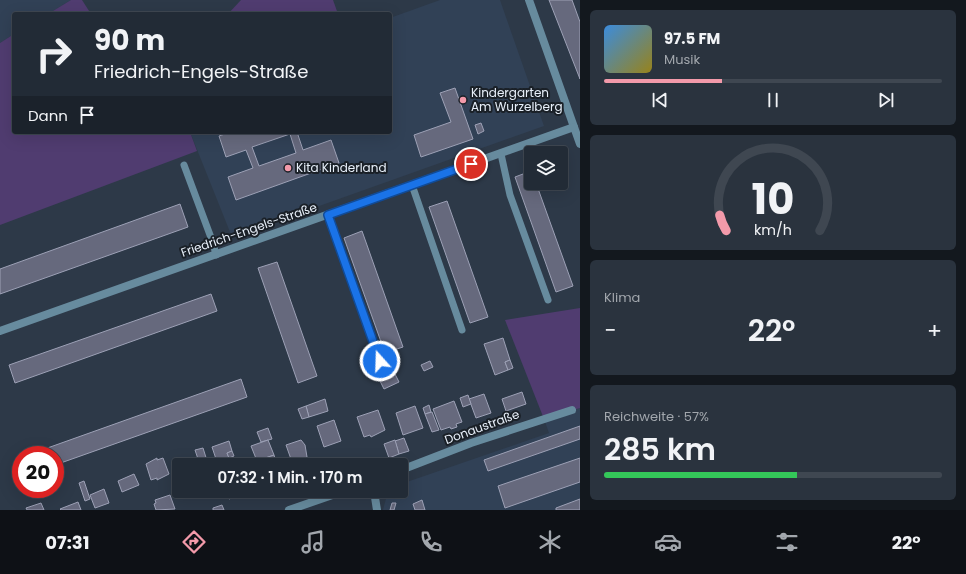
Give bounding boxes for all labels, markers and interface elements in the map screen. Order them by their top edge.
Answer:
text: 90 m [94,21,165,60]
icon: right [28,28,80,80]
text: 97.5 FM [664,28,720,49]
text: Musik [664,50,700,69]
text: Friedrich-Engels-Straße [94,59,308,84]
place label: Kindergarten Am Wurzelberg [471,84,563,115]
icon: previous [649,89,671,111]
icon: pause [762,89,784,111]
icon: next [875,89,897,111]
marker: Kindergarten Am Wurzelberg [458,95,468,105]
icon: arrive [76,104,98,126]
text: Dann [28,105,68,126]
map controls [524,146,568,190]
button: layers [524,146,568,190]
pin [454,147,488,181]
icon: arrive [460,153,482,175]
place label: Kita Kinderland [296,159,387,176]
marker: Kita Kinderland [283,163,293,173]
text: 10 [752,169,794,228]
street label: Friedrich-Engels-Straße [179,198,319,261]
text: km/h [754,219,792,239]
text: Klima [604,288,640,307]
text: 22° [748,309,795,352]
text: − [604,315,616,346]
text: + [927,315,942,346]
position arrow [359,340,401,382]
street label: Donaustraße [442,405,522,448]
text: Reichweite · 57% [604,407,709,426]
text: 285 km [604,428,716,471]
speed limit sign: 20 [12,446,64,498]
text: 07:32 · 1 Min. · 170 m [218,467,362,488]
icon: directions [180,528,208,556]
icon: music [299,528,327,556]
icon: phone [417,528,445,556]
icon: climate [536,528,564,556]
icon: car [654,528,682,556]
icon: filters [773,528,801,556]
text: 07:31 [45,530,89,555]
text: 22° [892,530,921,555]

